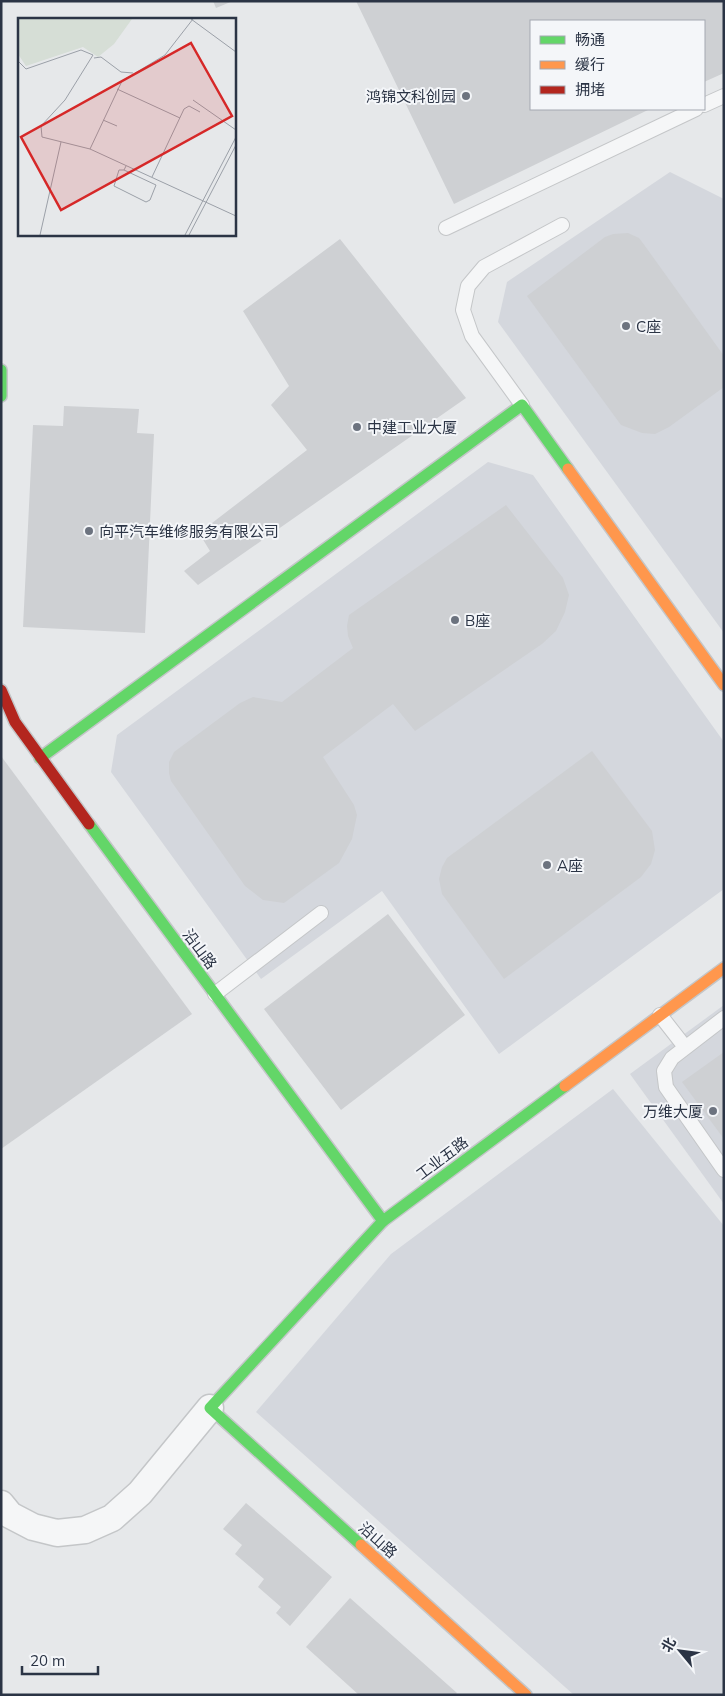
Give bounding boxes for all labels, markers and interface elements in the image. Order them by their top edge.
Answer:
inset map [18,18,235,235]
legend [530,20,705,110]
text: 畅通 [575,30,605,49]
text: 缓行 [575,55,605,74]
text: 拥堵 [575,80,605,99]
place label: 鸿锦文科创园 [366,87,456,106]
marker: 鸿锦文科创园 [460,90,472,102]
place label: C座 [636,317,661,336]
marker: C座 [620,320,632,332]
place label: 中建工业大厦 [367,418,457,437]
marker: 中建工业大厦 [351,421,363,433]
place label: 向平汽车维修服务有限公司 [99,522,279,541]
marker: 向平汽车维修服务有限公司 [83,525,95,537]
place label: B座 [465,611,490,630]
marker: B座 [449,614,461,626]
place label: A座 [557,856,583,875]
marker: A座 [541,859,553,871]
street label: 沿山路 [179,925,221,973]
place label: 万维大厦 [643,1102,703,1121]
marker: 万维大厦 [707,1105,719,1117]
street label: 工业五路 [412,1132,472,1184]
street label: 沿山路 [355,1518,401,1562]
north arrow [655,1626,705,1676]
text: 北 [657,1634,680,1655]
scale bar [22,1644,99,1676]
text: 20 m [30,1651,65,1670]

